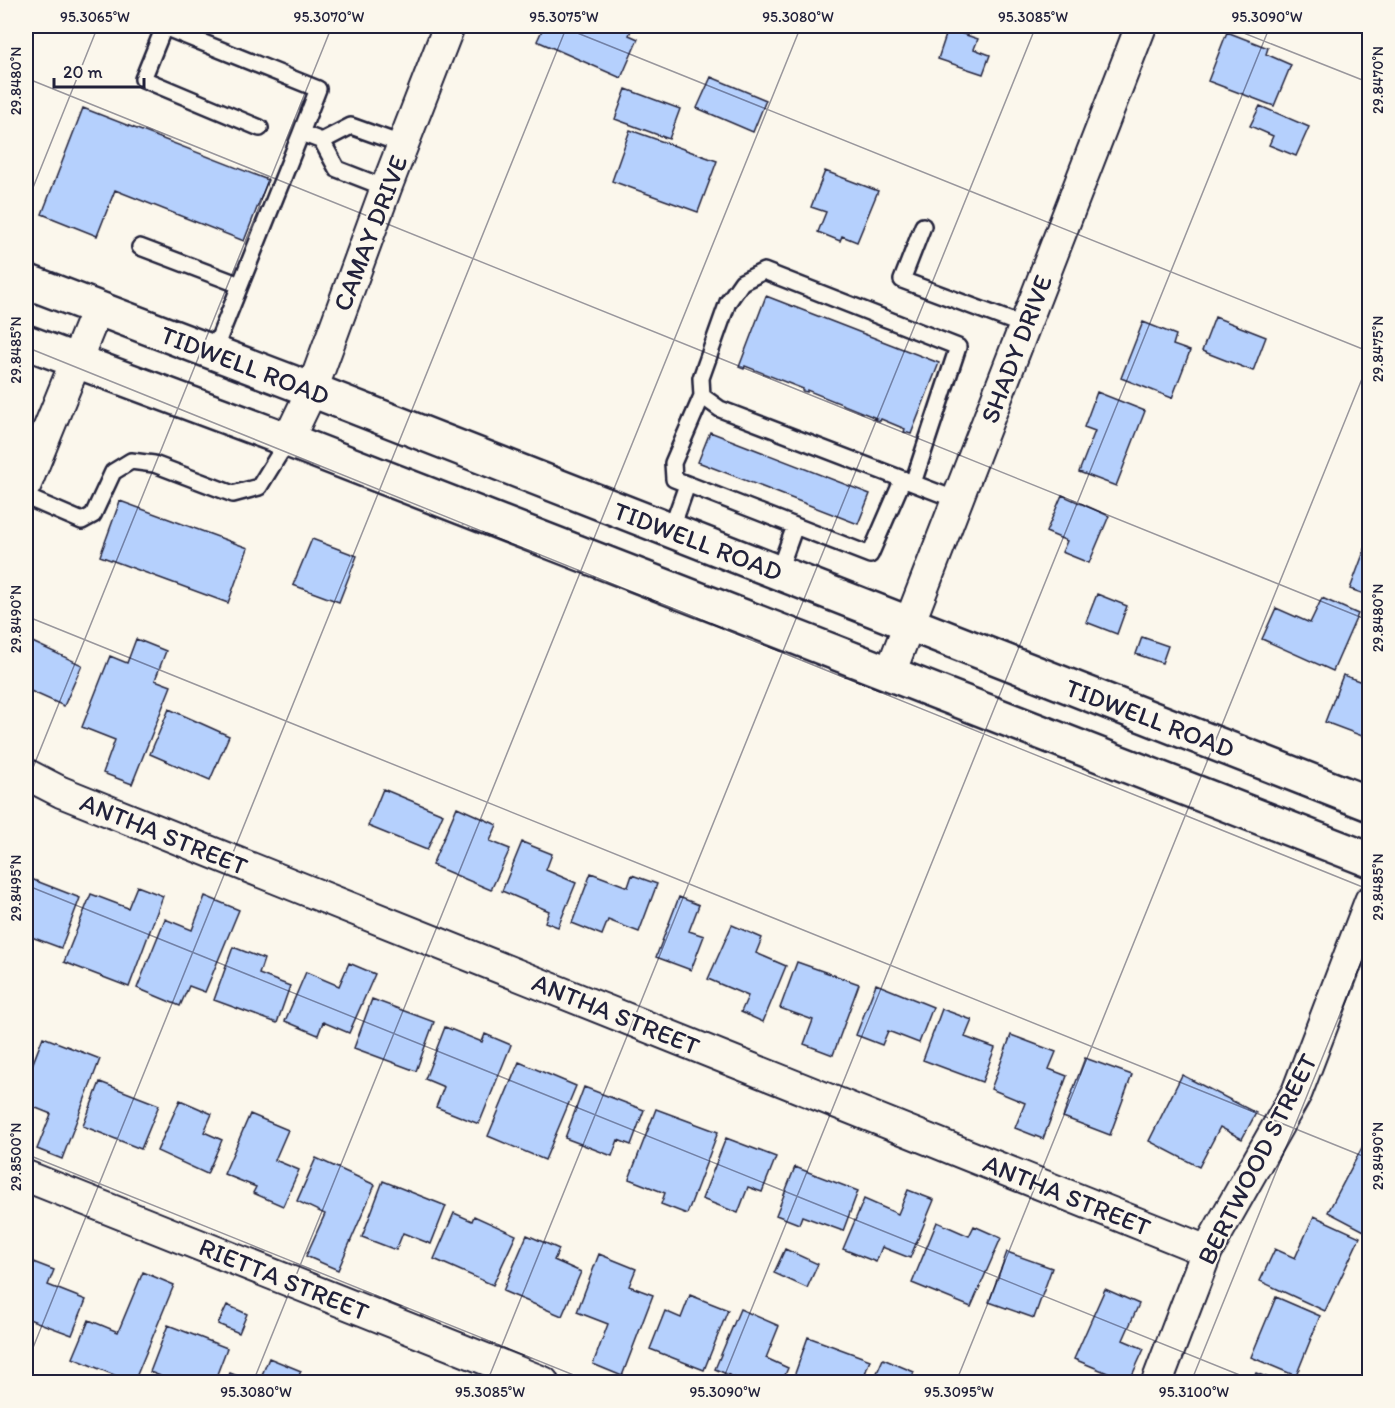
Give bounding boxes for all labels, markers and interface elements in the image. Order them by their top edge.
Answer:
text: 95.3065°W [60,8,130,26]
text: 95.3070°W [294,8,365,26]
text: 95.3075°W [529,8,599,26]
text: 95.3080°W [762,8,834,26]
text: 95.3085°W [998,8,1068,26]
text: 95.3090°W [1231,8,1303,26]
text: 29.8470°N [1369,46,1387,114]
text: 29.8480°N [7,47,25,115]
scale bar [54,51,144,89]
text: 20 m [63,61,103,83]
street label: CAMAY DRIVE [326,151,414,315]
street label: SHADY DRIVE [973,270,1059,428]
text: 29.8485°N [7,316,25,384]
text: 29.8475°N [1369,316,1387,382]
street label: TIDWELL ROAD [156,318,334,412]
street label: TIDWELL ROAD [609,494,787,588]
text: 29.8480°N [1369,584,1387,652]
text: 29.8490°N [7,585,25,653]
street label: TIDWELL ROAD [1061,671,1239,765]
street label: ANTHA STREET [76,786,253,882]
text: 29.8485°N [1369,853,1387,921]
text: 29.8495°N [7,855,25,921]
street label: ANTHA STREET [528,966,705,1062]
street label: BERTWOOD STREET [1190,1048,1324,1270]
text: 29.8490°N [1369,1122,1387,1190]
text: 29.8500°N [7,1123,25,1191]
street label: ANTHA STREET [979,1147,1156,1243]
street label: RIETTA STREET [194,1230,374,1328]
text: 95.3080°W [220,1383,292,1401]
text: 95.3085°W [455,1383,525,1401]
text: 95.3090°W [689,1383,761,1401]
text: 95.3095°W [924,1383,994,1401]
text: 95.3100°W [1159,1383,1229,1401]

